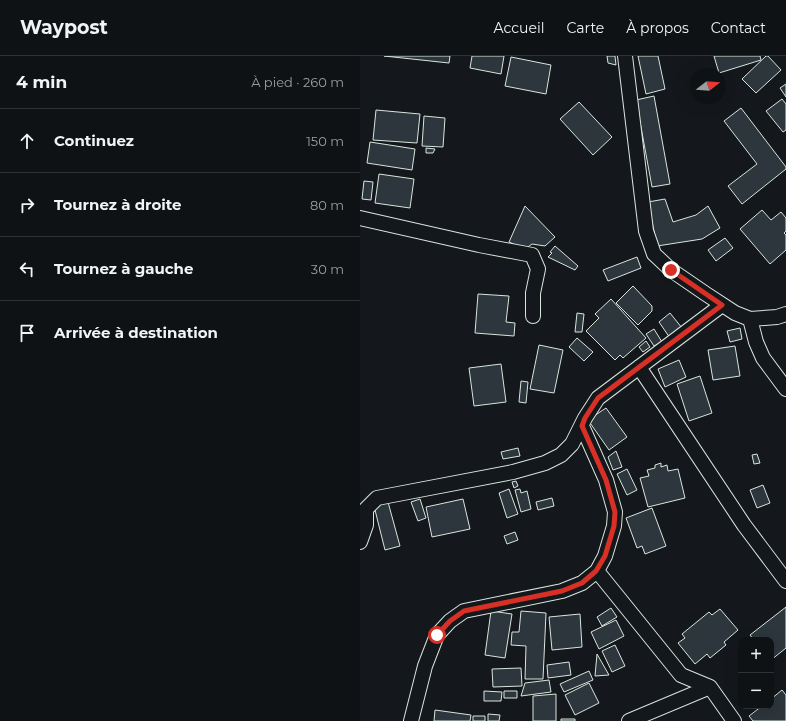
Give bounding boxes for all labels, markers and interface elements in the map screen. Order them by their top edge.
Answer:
text: Waypost [20,16,108,39]
text: Accueil [494,19,545,37]
text: Carte [567,19,604,37]
text: À propos [626,19,689,37]
text: Contact [711,19,766,37]
north arrow [690,68,726,104]
text: 4 min [16,72,67,92]
text: À pied · 260 m [251,74,344,90]
icon: ahead [16,130,38,152]
text: Continuez [54,131,134,150]
text: 150 m [306,133,344,149]
icon: right [16,194,38,216]
text: Tournez à droite [54,195,182,214]
text: 80 m [310,197,344,213]
icon: left [16,258,38,280]
text: Tournez à gauche [54,259,193,278]
text: 30 m [311,261,344,277]
route end [662,261,680,279]
icon: arrive [16,322,38,344]
text: Arrivée à destination [54,323,218,342]
route start [428,626,446,644]
map controls [738,637,774,709]
button: + [738,637,774,673]
button: − [738,673,774,709]

